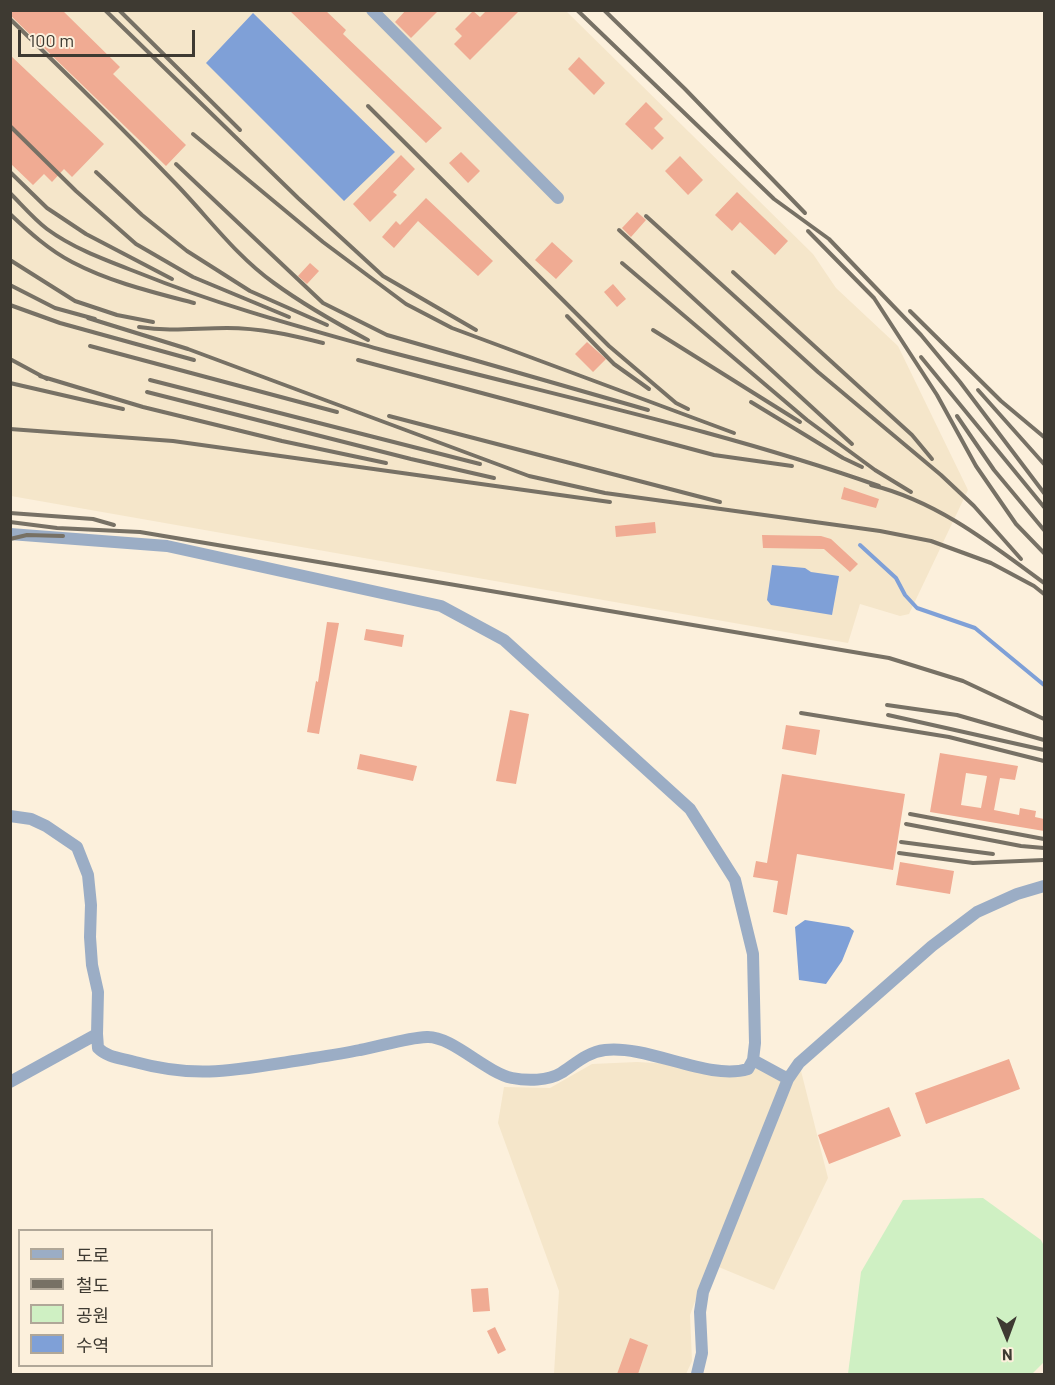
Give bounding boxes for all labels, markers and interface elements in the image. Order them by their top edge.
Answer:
scale bar [21,18,198,56]
text: 100 m [29,29,74,51]
legend [18,1229,213,1367]
text: 도로 [76,1244,109,1266]
text: 철도 [76,1274,109,1296]
text: 공원 [76,1304,109,1326]
north arrow [977,1307,1037,1367]
text: 수역 [76,1334,109,1356]
text: N [1002,1346,1013,1365]

